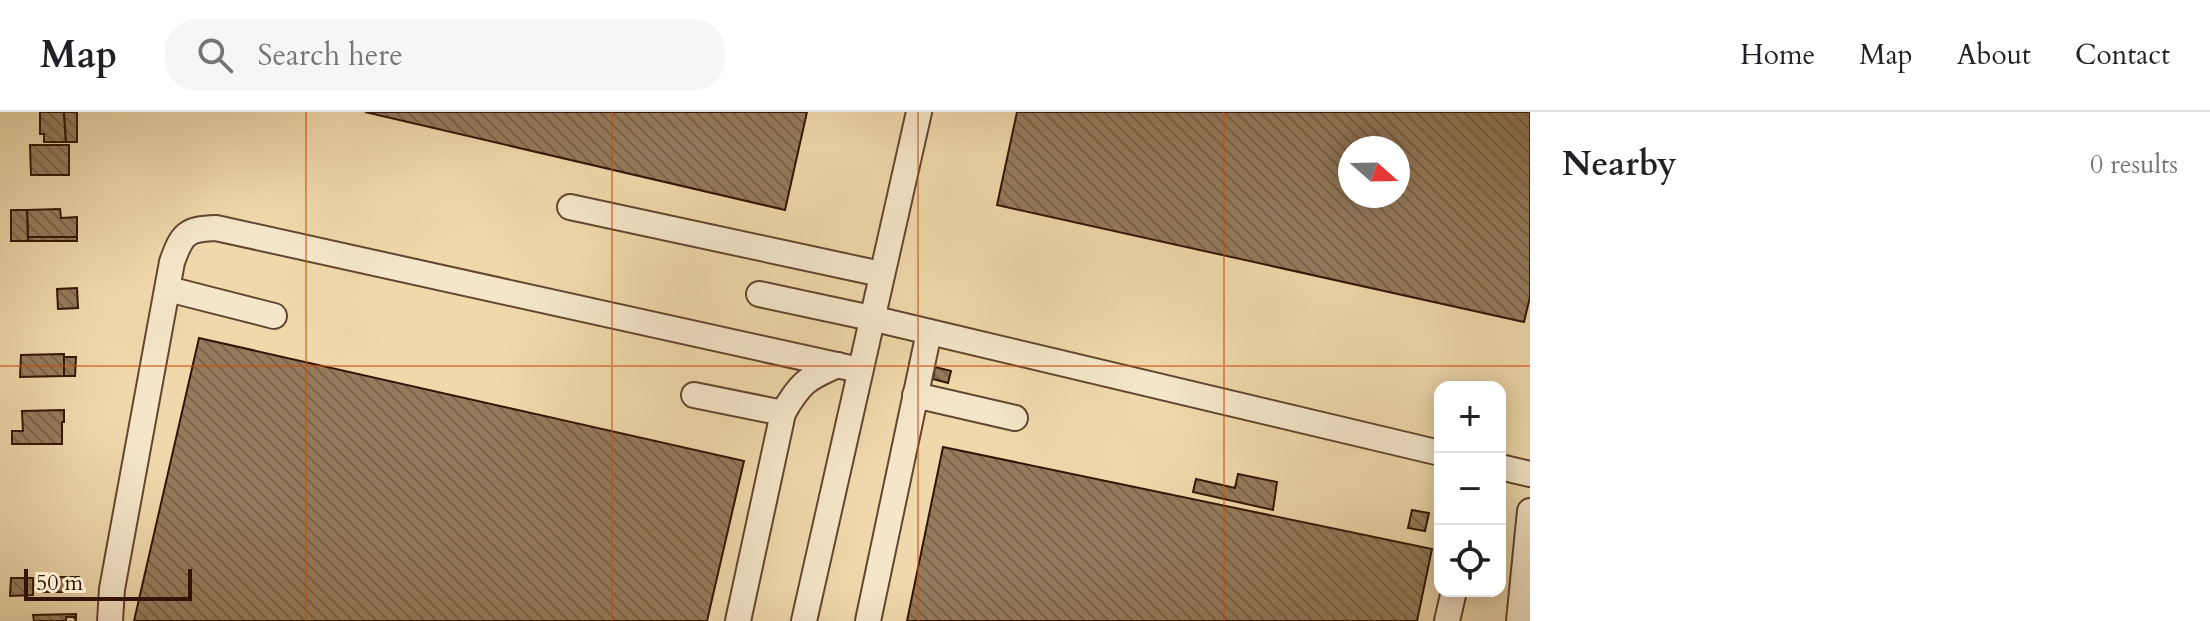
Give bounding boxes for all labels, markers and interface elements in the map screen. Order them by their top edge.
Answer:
search box [165,19,725,91]
text: Map [40,29,117,81]
icon: search [193,33,237,77]
text: Search here [257,35,403,76]
text: Home [1740,36,1815,74]
text: Map [1859,36,1913,74]
text: About [1957,36,2031,74]
text: Contact [2075,36,2170,74]
north arrow [1338,136,1410,208]
text: Nearby [1562,141,1677,187]
text: 0 results [2090,147,2178,182]
map controls [1434,381,1506,597]
button: + [1434,381,1506,453]
button: − [1434,453,1506,525]
button: locate [1434,525,1506,597]
scale bar [24,565,192,601]
text: 50 m [36,568,83,598]

